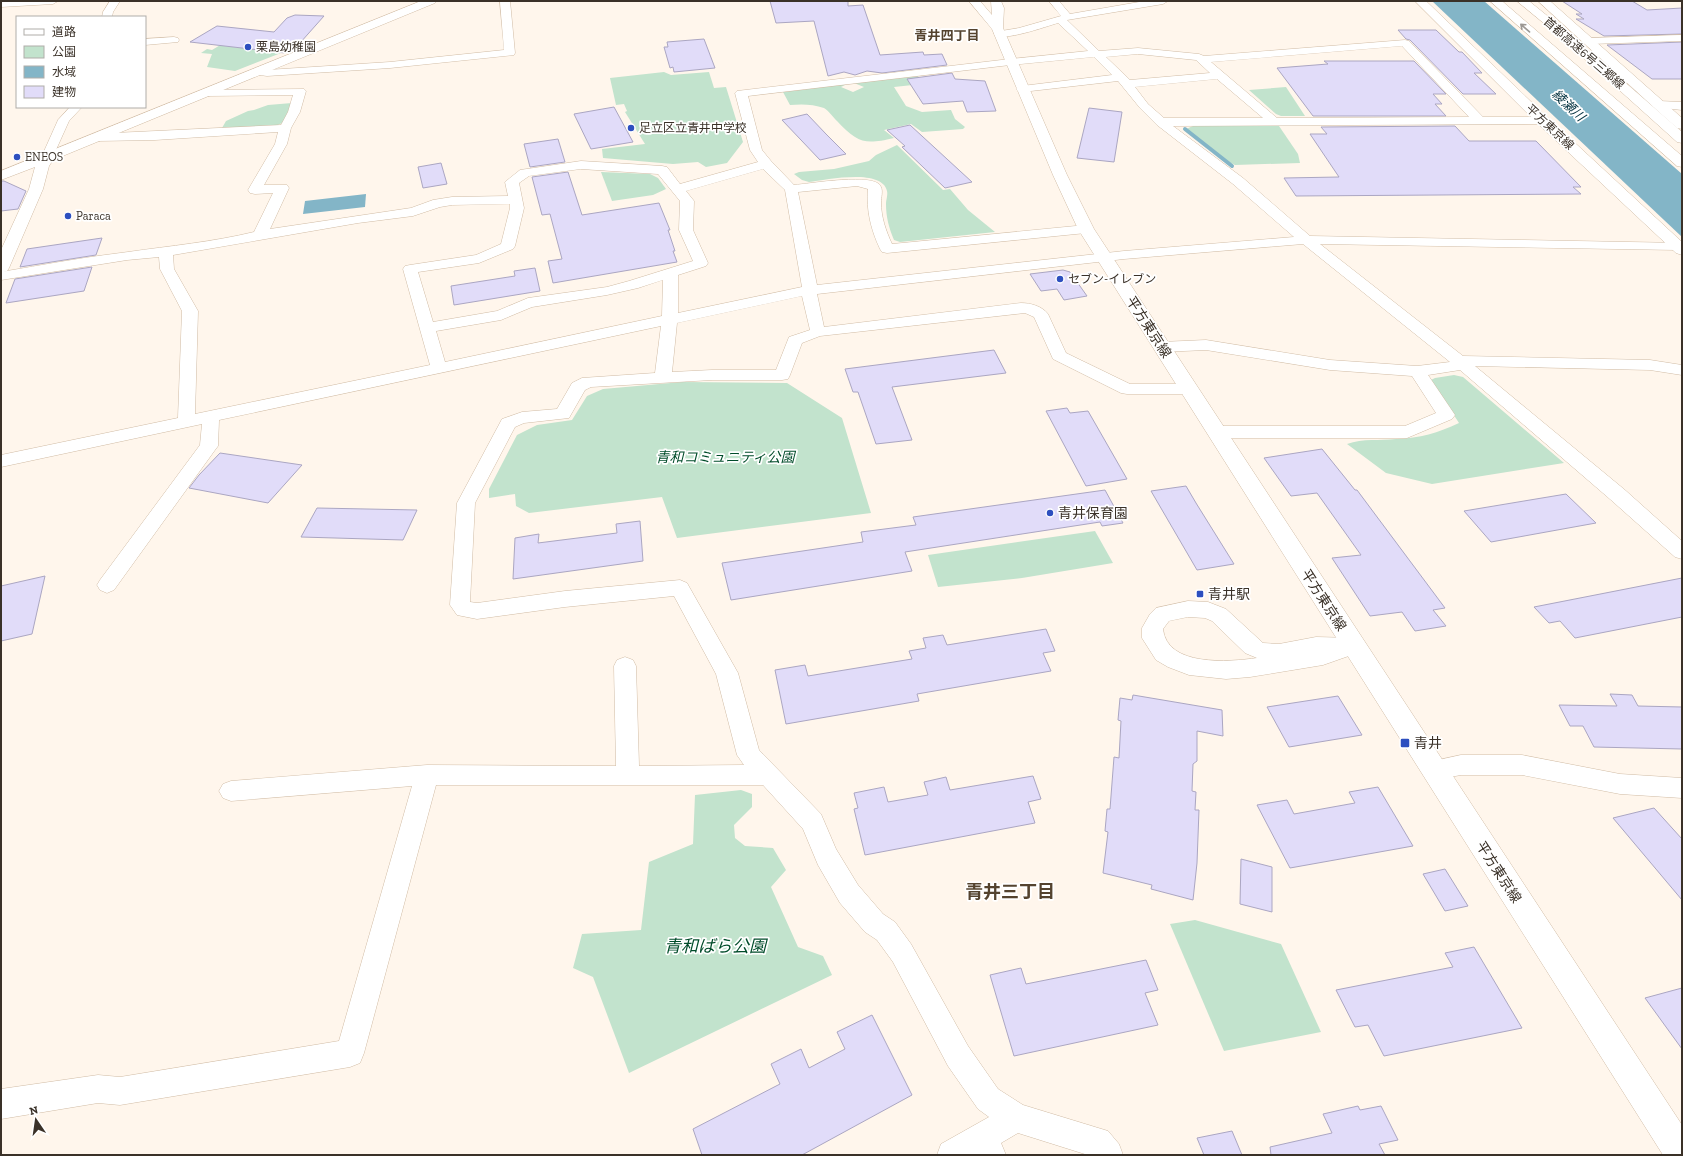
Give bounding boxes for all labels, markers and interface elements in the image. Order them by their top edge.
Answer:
street label: 首都高速6号三郷線 [1541,14,1627,92]
legend [16,16,146,108]
one-way arrow [1520,23,1530,32]
text: 道路 [52,25,76,39]
district label: 青井四丁目 [914,28,980,43]
place label: 栗島幼稚園 [256,40,316,54]
marker: 栗島幼稚園 [243,42,253,52]
text: 公園 [52,45,76,59]
text: 水域 [52,65,76,79]
text: 建物 [52,85,76,99]
water label: 綾瀬川 [1549,87,1589,126]
street label: 平方東京線 [1523,101,1577,153]
place label: 足立区立青井中学校 [639,121,747,135]
marker: 足立区立青井中学校 [626,123,636,133]
place label: ENEOS [25,150,63,164]
marker: ENEOS [12,152,22,162]
place label: Paraca [76,209,111,223]
marker: Paraca [63,211,73,221]
place label: セブン-イレブン [1068,272,1156,286]
marker: セブン-イレブン [1055,274,1065,284]
street label: 平方東京線 [1122,293,1175,361]
park label: 青和コミュニティ公園 [655,449,797,466]
place label: 青井保育園 [1058,505,1128,522]
marker: 青井保育園 [1045,508,1055,518]
street label: 平方東京線 [1297,566,1350,634]
place label: 青井駅 [1208,586,1250,603]
marker: 青井駅 [1195,589,1205,599]
place label: 青井 [1414,735,1442,752]
marker: 青井 [1399,737,1411,749]
street label: 平方東京線 [1472,838,1525,906]
district label: 青井三丁目 [965,881,1055,903]
park label: 青和ばら公園 [664,936,768,956]
north arrow [16,1100,56,1140]
text: N [28,1103,40,1118]

